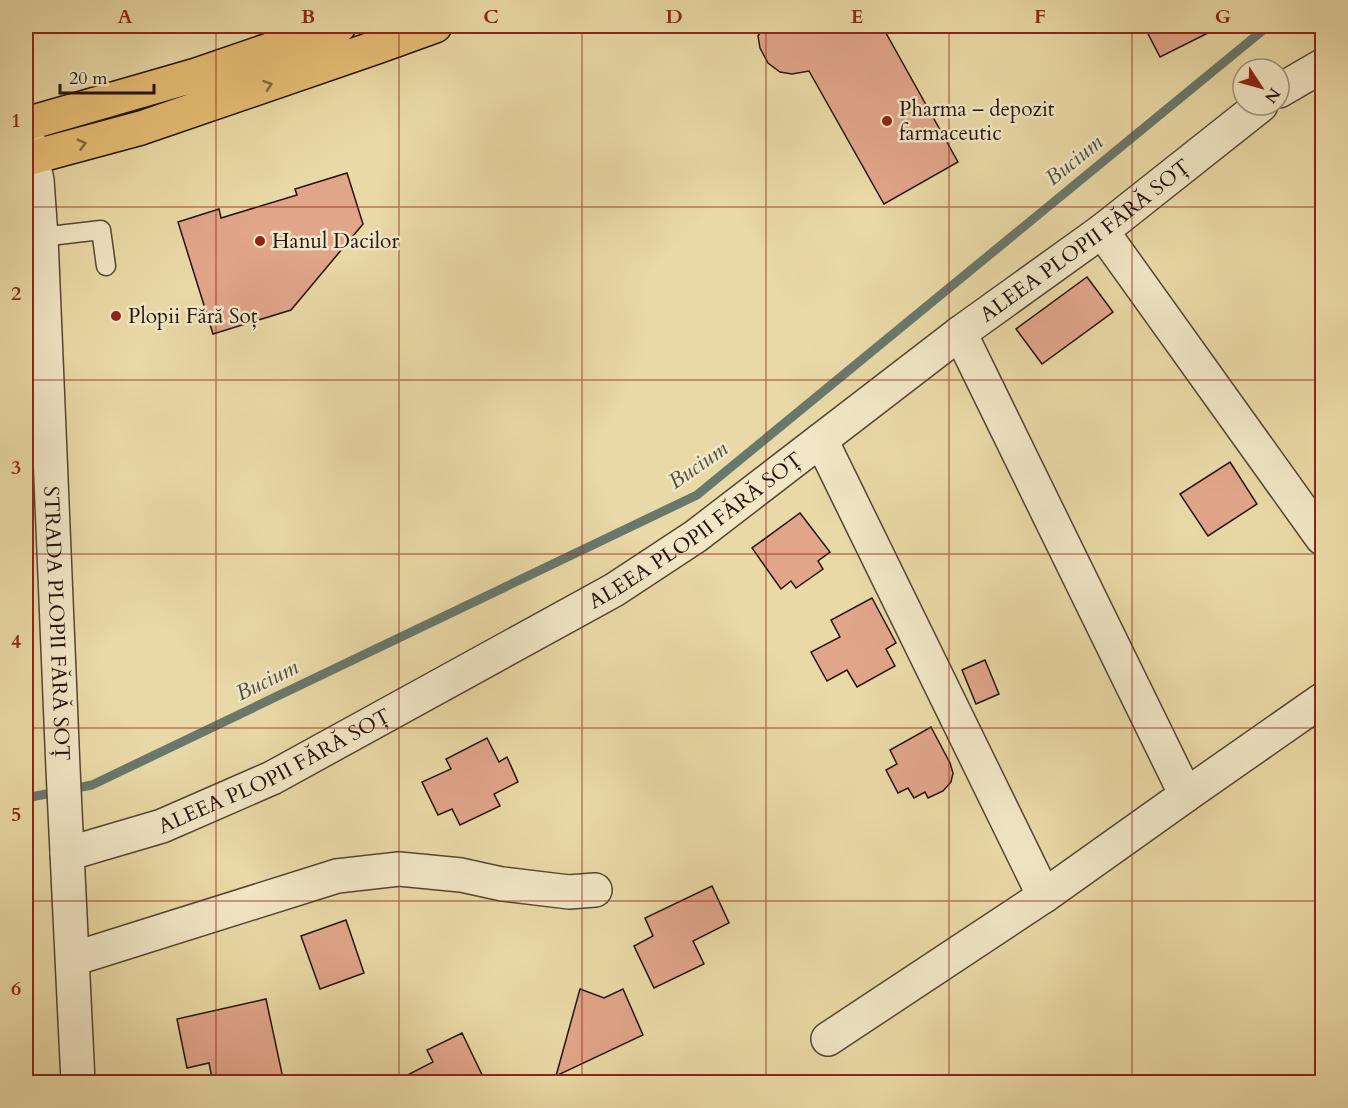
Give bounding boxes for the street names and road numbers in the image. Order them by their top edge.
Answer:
street label: ALEEA PLOPII FĂRĂ SOȚ [974,152,1196,329]
street label: ALEEA PLOPII FĂRĂ SOȚ [583,445,808,616]
street label: STRADA PLOPII FĂRĂ SOȚ [37,485,77,761]
street label: ALEEA PLOPII FĂRĂ SOȚ [153,701,396,841]

